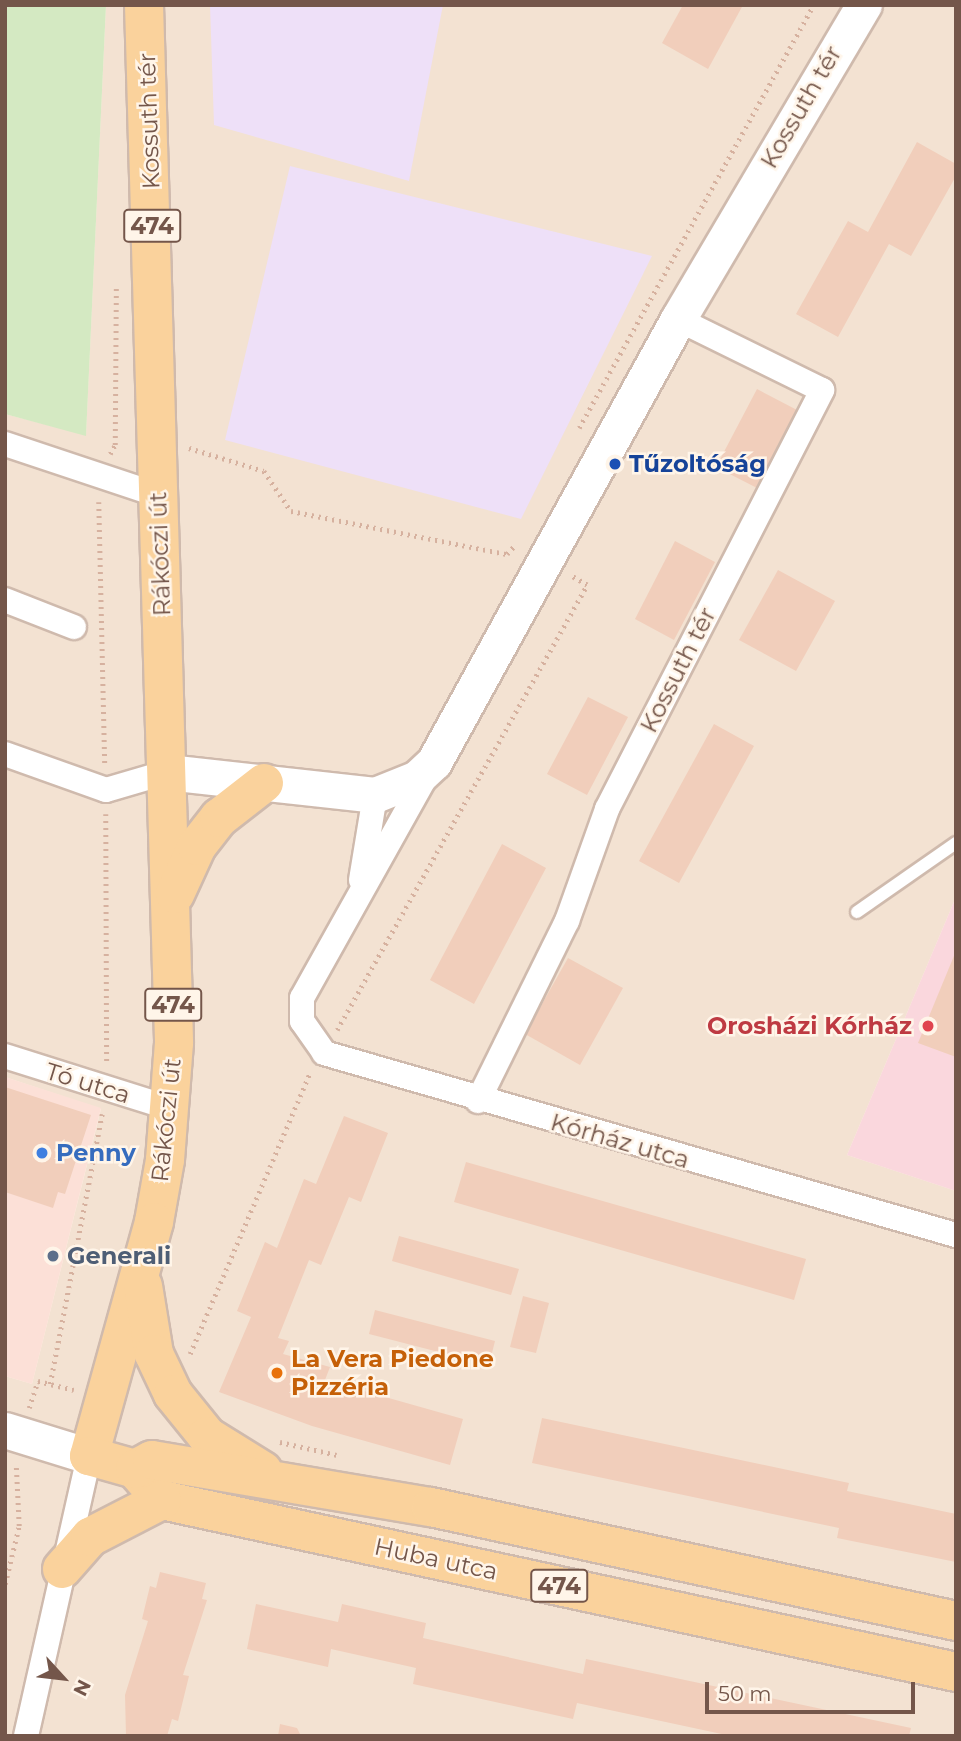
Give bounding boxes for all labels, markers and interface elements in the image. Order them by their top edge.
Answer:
street label: Kossuth tér [754,41,848,173]
street label: Kossuth tér [132,52,166,190]
road number: 474 [122,206,182,246]
place label: Tűzoltóság [629,450,766,478]
marker: Tűzoltóság [607,456,623,472]
street label: Rákóczi út [143,491,177,617]
street label: Kossuth tér [634,603,722,737]
road number: 474 [143,986,203,1024]
place label: Orosházi Kórház [707,1012,912,1040]
marker: Orosházi Kórház [918,1016,938,1036]
street label: Tó utca [42,1057,134,1109]
street label: Rákóczi út [145,1057,187,1183]
street label: Kórház utca [547,1107,693,1175]
place label: Penny [56,1139,136,1167]
marker: Penny [34,1145,50,1161]
place label: Generali [67,1242,171,1270]
marker: Generali [45,1248,61,1264]
place label: La Vera Piedone Pizzéria [291,1345,494,1401]
marker: La Vera Piedone Pizzéria [269,1365,285,1381]
street label: Huba utca [372,1532,500,1586]
road number: 474 [529,1567,589,1606]
north arrow [28,1643,98,1713]
scale bar [709,1668,919,1712]
text: N [68,1676,96,1700]
text: 50 m [718,1681,772,1706]

